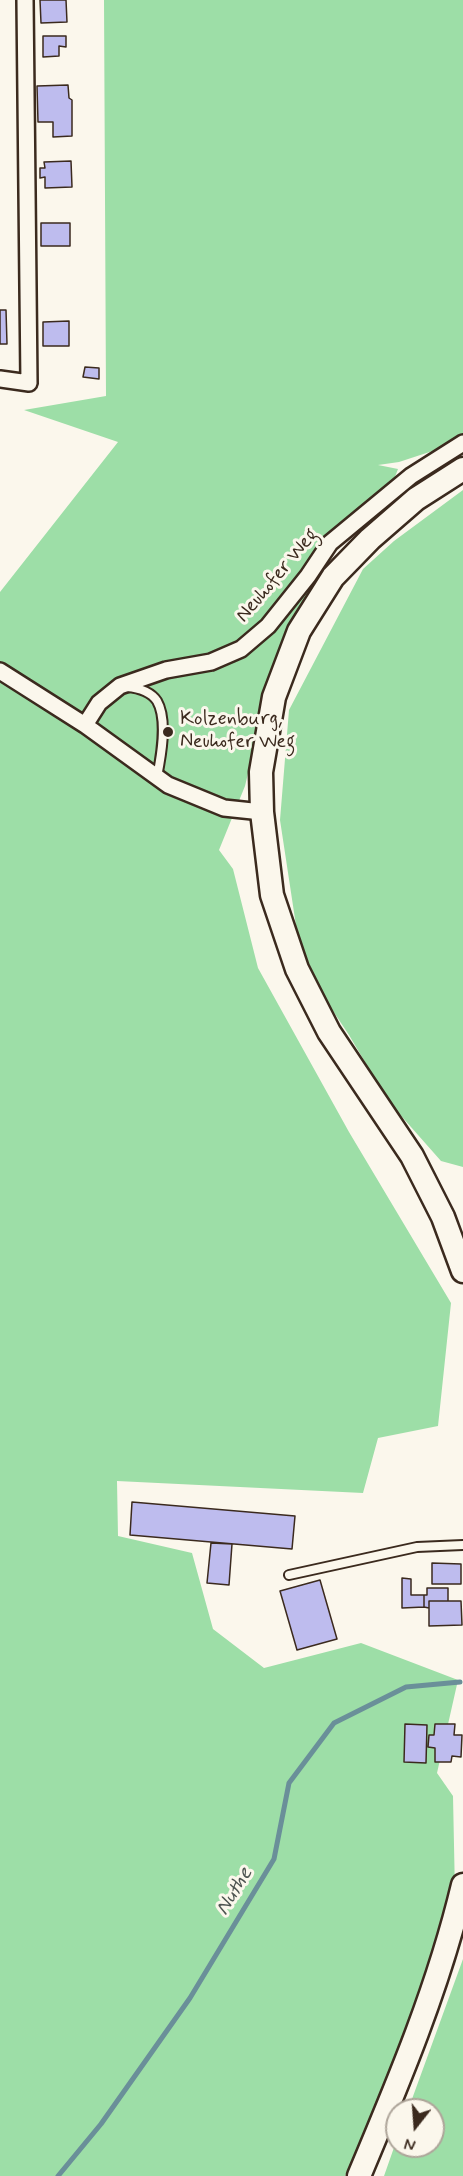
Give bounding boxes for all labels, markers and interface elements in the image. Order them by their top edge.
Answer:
street label: Neuhofer Weg [232,524,324,628]
place label: Kolzenburg, Neuhofer Weg [180,708,295,755]
marker: Kolzenburg, Neuhofer Weg [161,725,175,739]
water label: Nuthe [211,1863,259,1921]
north arrow [385,2098,445,2158]
text: N [402,2132,418,2155]

